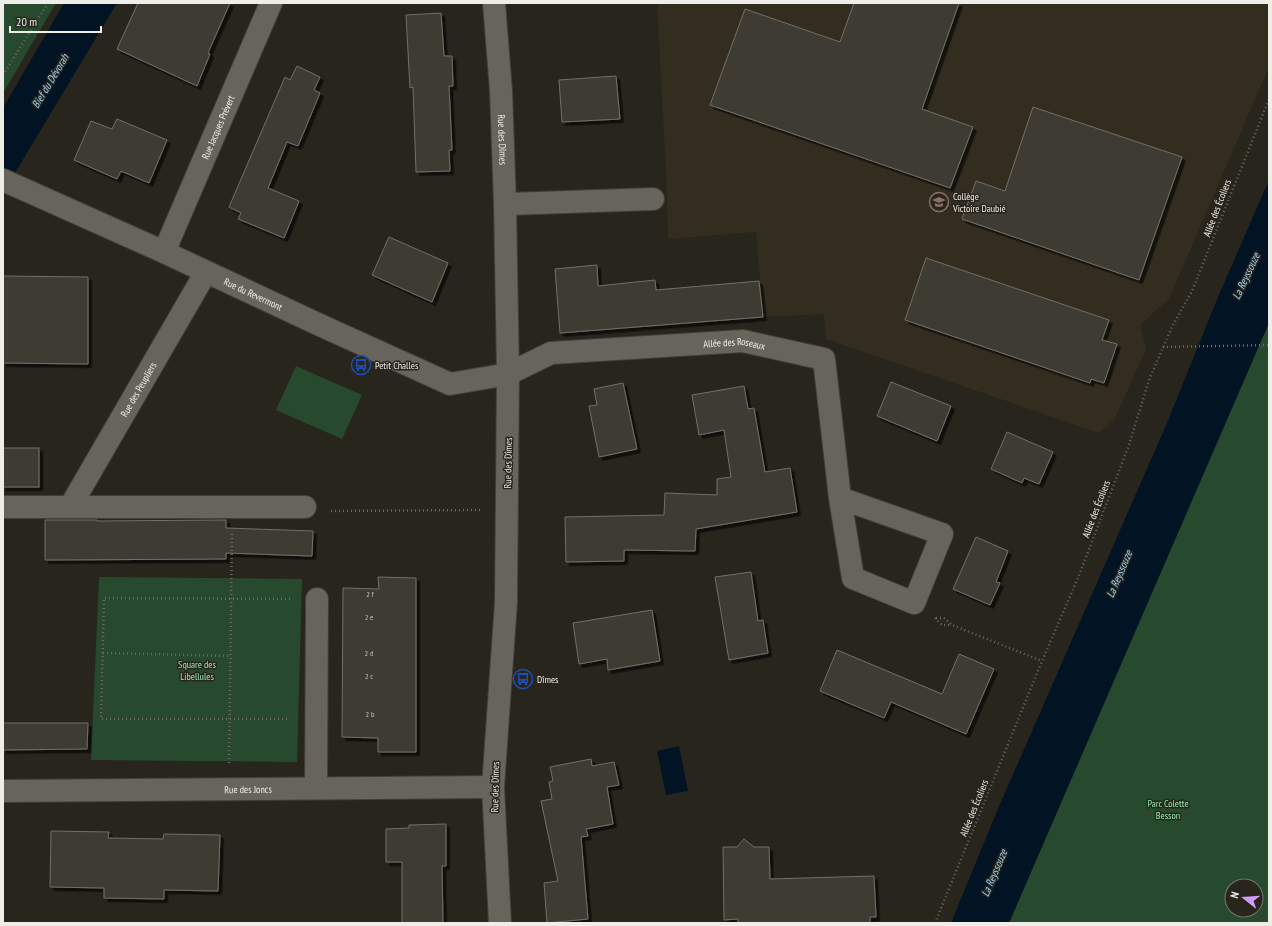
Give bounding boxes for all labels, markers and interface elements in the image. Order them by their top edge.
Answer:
scale bar [10,8,101,34]
text: 20 m [16,14,37,29]
water label: Bief du Dévorah [28,50,72,111]
street label: Rue Jacques Prévert [198,93,237,161]
street label: Rue des Dîmes [495,114,510,166]
street label: Allée des Écoliers [1200,177,1234,239]
place label: Collège Victoire Daubié [952,190,1006,215]
school or university icon: Collège Victoire Daubié [928,191,950,213]
water label: La Reyssouze [1229,249,1263,302]
street label: Rue du Revermont [222,275,285,313]
street label: Allée des Roseaux [703,334,767,352]
bus stop icon: Petit Challes [350,354,372,376]
street label: Rue des Peupliers [117,359,159,419]
place label: Petit Challes [375,359,419,372]
street label: Rue des Dîmes [501,437,515,489]
street label: Allée des Écoliers [1079,478,1113,540]
water label: La Reyssouze [1103,547,1136,600]
house number: 2 f [366,589,375,599]
house number: 2 e [365,612,373,622]
house number: 2 d [365,648,374,658]
park label: Square des Libellules [178,658,216,683]
bus stop icon: Dîmes [512,668,534,690]
house number: 2 c [365,671,373,681]
place label: Dîmes [537,673,559,686]
house number: 2 b [366,709,375,719]
street label: Rue des Dîmes [488,761,502,813]
street label: Allée des Écoliers [957,777,992,838]
street label: Rue des Joncs [224,782,272,796]
park label: Parc Colette Besson [1147,797,1189,822]
water label: La Reyssouze [978,846,1011,899]
north arrow [1224,878,1264,918]
text: N [1227,890,1242,900]

